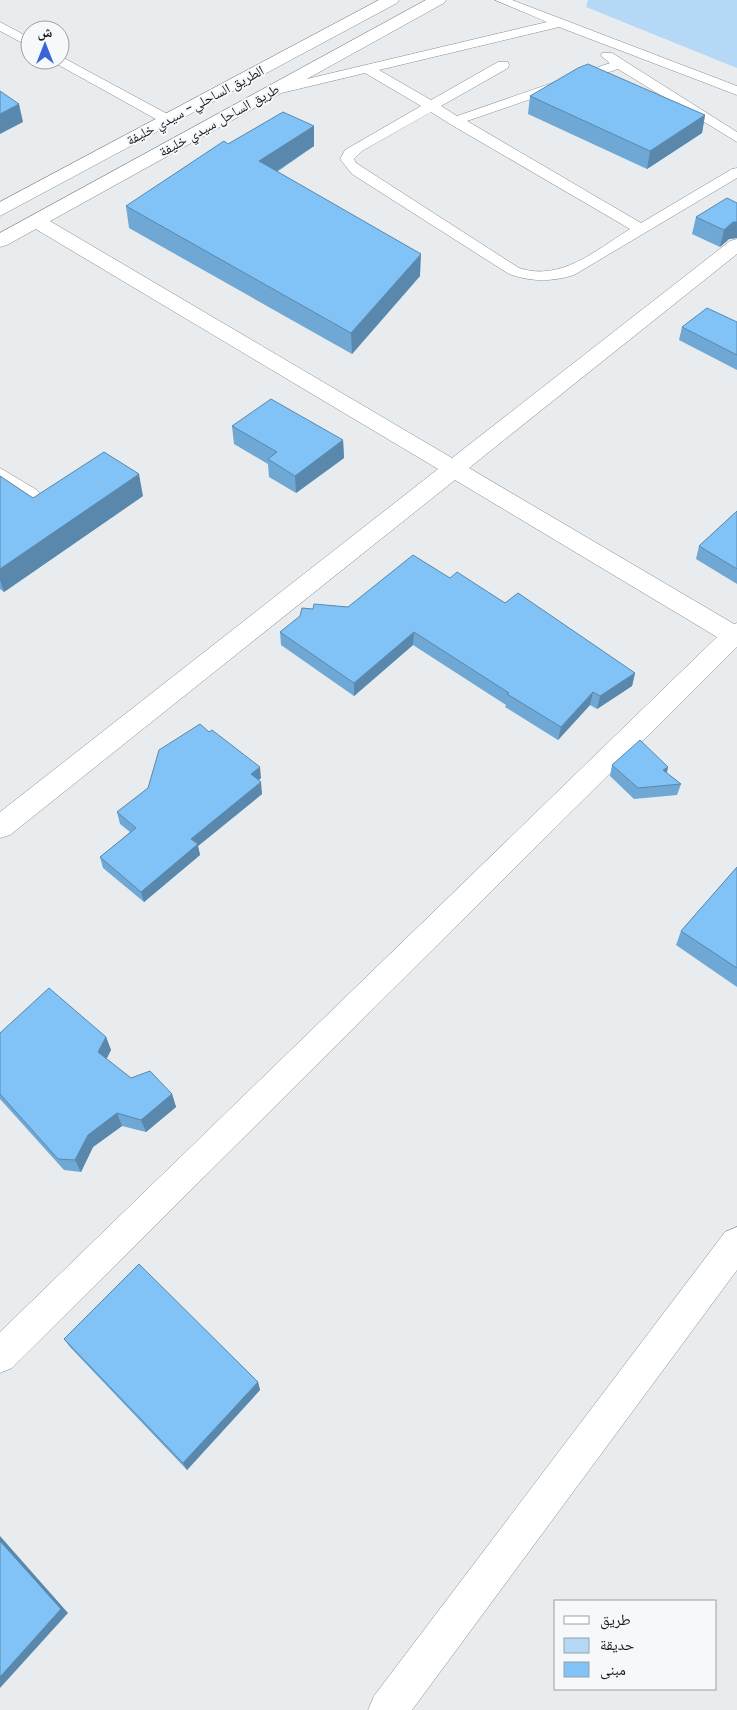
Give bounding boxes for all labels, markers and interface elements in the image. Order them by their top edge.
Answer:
north arrow [20,20,70,70]
text: ش [38,22,53,42]
street label: الطريق الساحلي- سيدي خليفة [123,60,268,151]
street label: طريق الساحل سيدي خليفة [155,79,284,163]
legend [554,1600,717,1690]
text: طريق [600,1609,631,1630]
text: حديقة [600,1634,635,1655]
text: مبنى [600,1659,626,1680]

